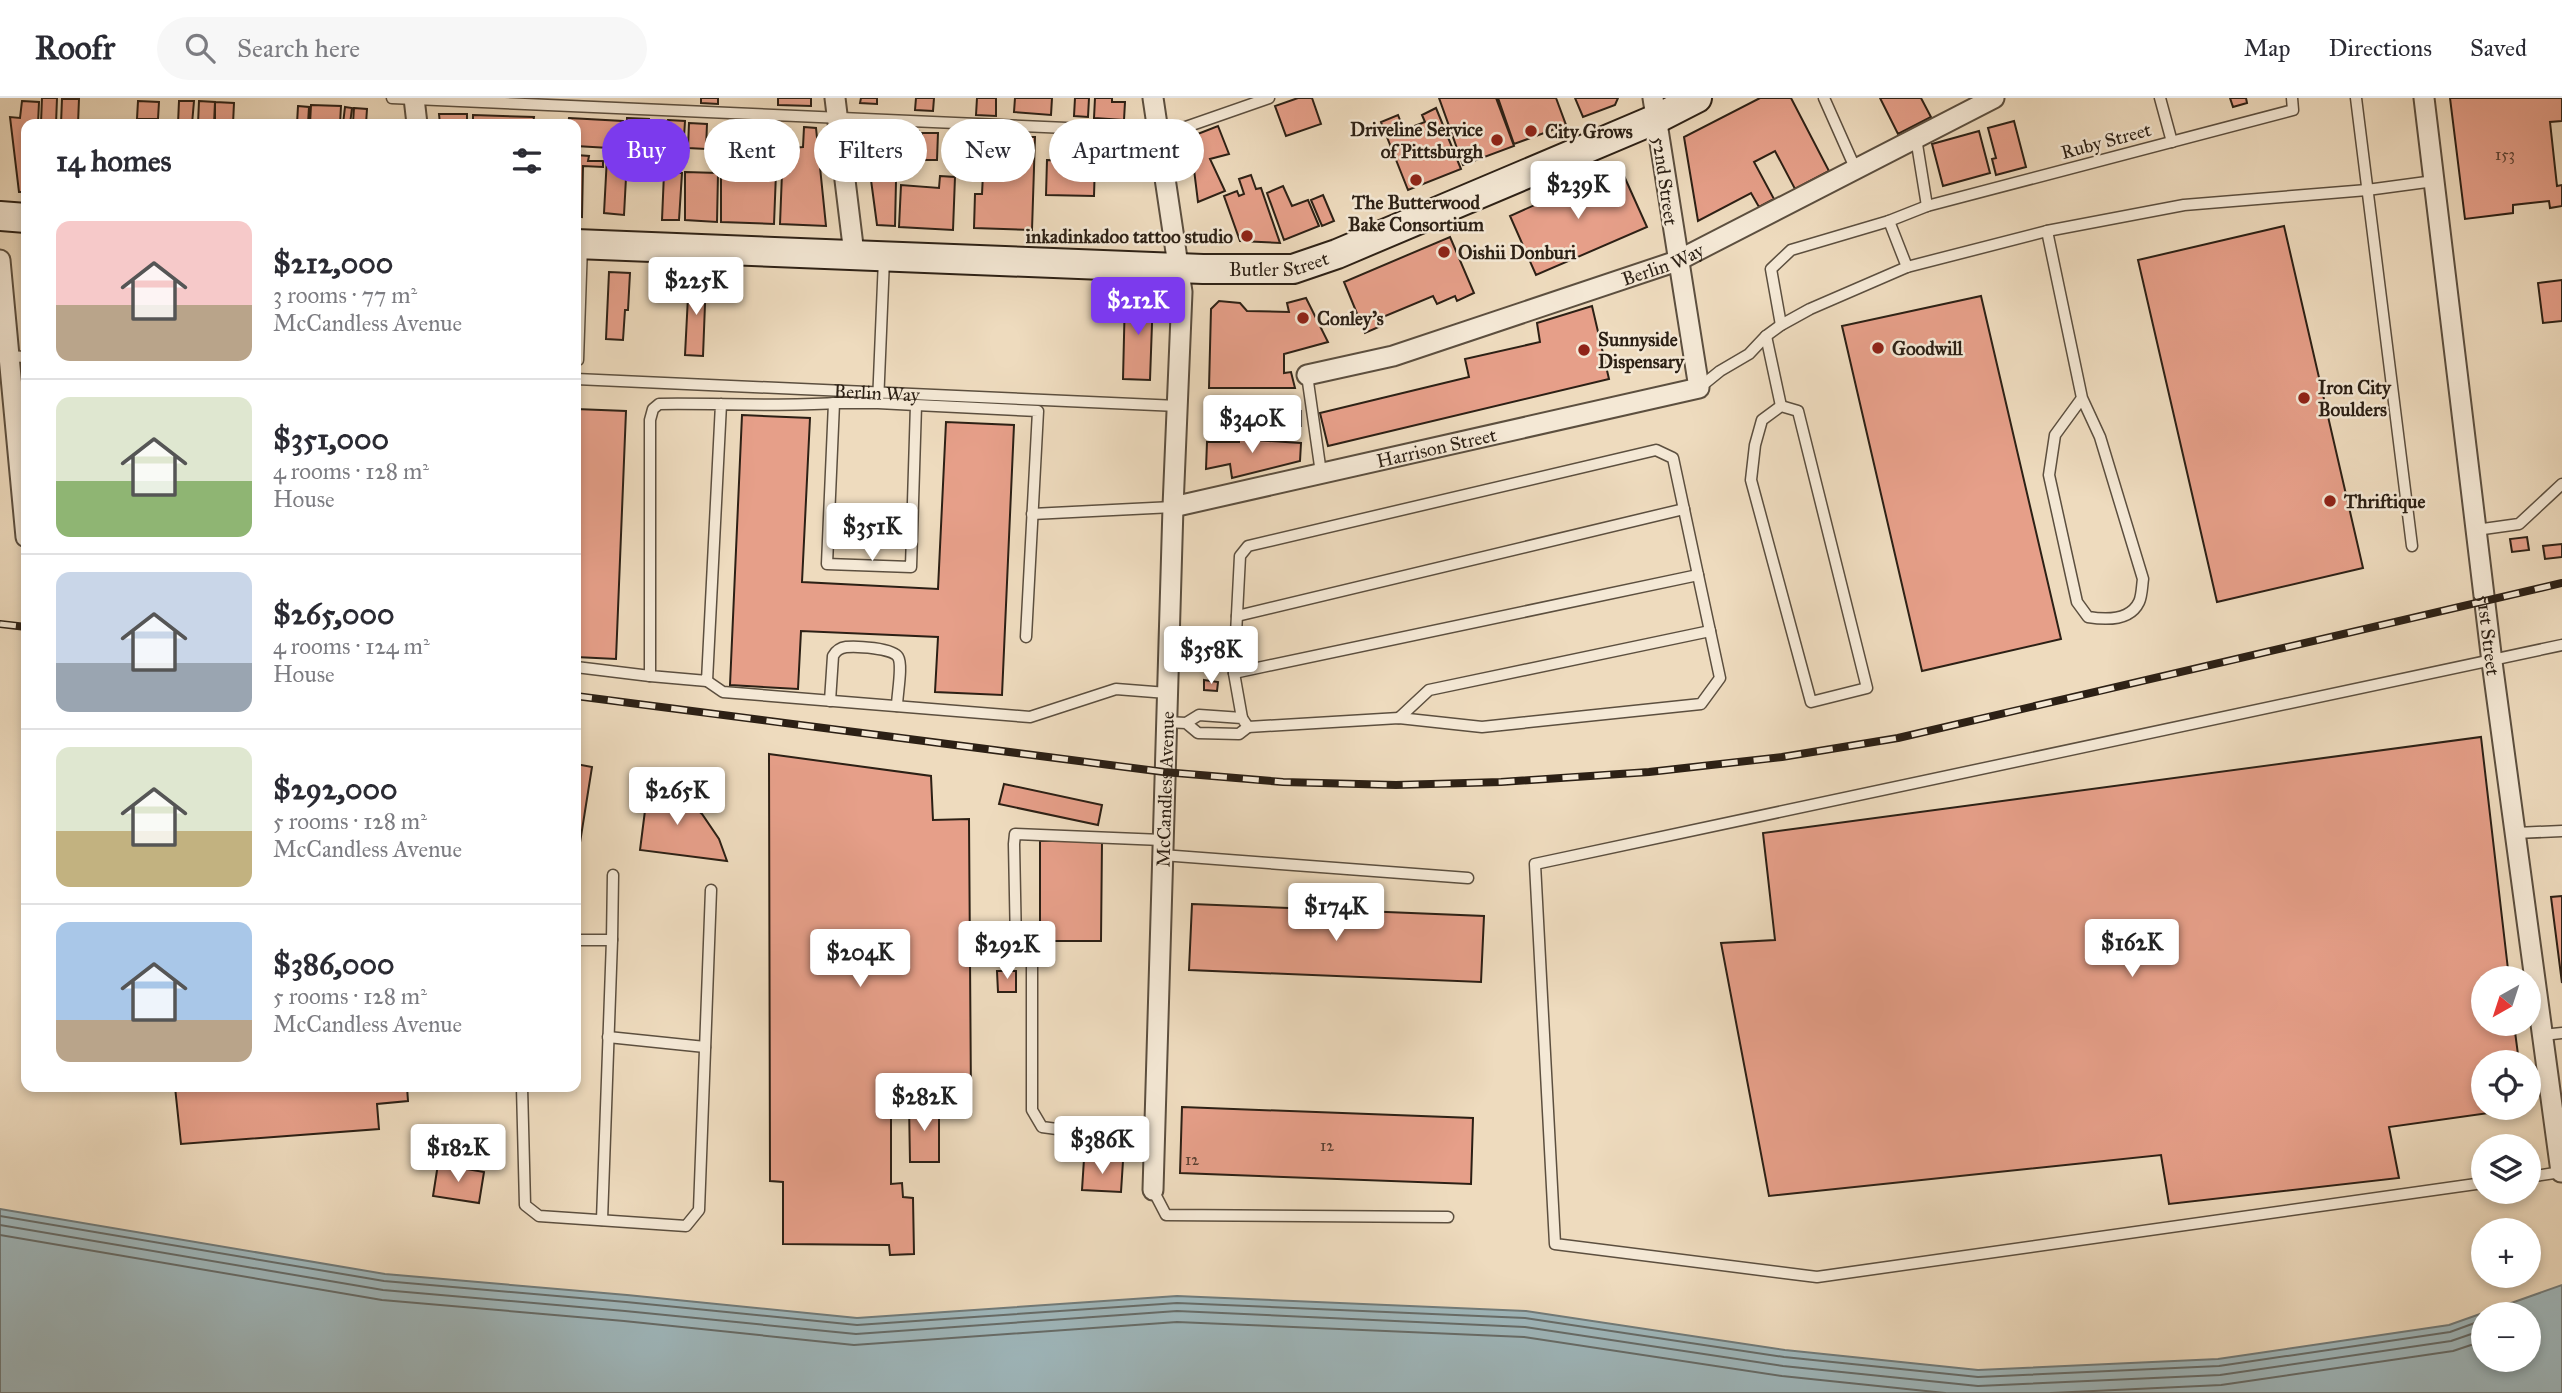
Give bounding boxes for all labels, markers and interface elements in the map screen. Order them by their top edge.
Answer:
search box [157,17,647,80]
text: Roofr [35,28,115,68]
icon: search [181,29,219,67]
text: Search here [237,32,360,64]
text: Map [2244,33,2291,63]
text: Directions [2329,33,2432,63]
text: Saved [2470,33,2527,63]
place label: Driveline Service of Pittsburgh [1350,118,1483,164]
street label: Ruby Street [2058,118,2154,164]
chip: Buy [602,119,690,182]
chip: Rent [704,119,800,182]
chip: Filters [814,119,927,182]
chip: New [941,119,1035,182]
chip: Apartment [1049,119,1204,182]
place label: City Grows [1545,120,1633,144]
marker: City Grows [1523,123,1539,139]
marker: Driveline Service of Pittsburgh [1489,132,1505,148]
street label: 52nd Street [1647,135,1683,227]
icon: filters [508,142,546,180]
text: 14 homes [56,143,171,179]
house number: 153 [2495,145,2515,164]
pin: $239K [1529,162,1627,221]
text: $239K [1546,170,1610,198]
marker: The Butterwood Bake Consortium [1408,172,1424,188]
place label: The Butterwood Bake Consortium [1348,191,1484,236]
place label: inkadinkadoo tattoo studio [1026,225,1233,248]
marker: inkadinkadoo tattoo studio [1239,228,1255,244]
street label: Berlin Way [1619,237,1709,290]
place label: Oishii Donburi [1458,241,1577,264]
marker: Oishii Donburi [1436,244,1452,260]
text: $212,000 [273,245,393,281]
street label: Butler Street [1229,246,1332,281]
icon: home [112,249,196,333]
pin: $225K [647,258,745,317]
text: $225K [664,266,728,294]
pin: $212K [1089,278,1187,337]
text: 3 rooms · 77 m² [273,281,417,309]
text: $212K [1107,286,1169,314]
place label: Conley's [1317,307,1384,331]
text: McCandless Avenue [273,309,462,337]
marker: Conley's [1295,310,1311,326]
place label: Sunnyside Dispensary [1598,328,1685,374]
place label: Goodwill [1892,337,1964,360]
marker: Goodwill [1870,340,1886,356]
marker: Sunnyside Dispensary [1576,342,1592,358]
place label: Iron City Boulders [2318,376,2392,421]
street label: Berlin Way [833,379,921,406]
marker: Iron City Boulders [2296,390,2312,406]
pin: $340K [1203,396,1301,455]
text: $340K [1219,404,1285,432]
text: $351,000 [273,421,389,457]
street label: Harrison Street [1374,423,1499,472]
icon: home [112,425,196,509]
text: 4 rooms · 128 m² [273,457,429,485]
text: House [273,485,335,513]
place label: Thriftique [2343,490,2425,514]
marker: Thriftique [2322,493,2338,509]
pin: $351K [823,504,921,563]
text: $351K [842,512,902,540]
street label: 51st Street [2472,593,2505,677]
text: $265,000 [273,596,394,632]
icon: home [112,600,196,684]
pin: $358K [1162,626,1260,686]
text: 4 rooms · 124 m² [273,632,430,660]
text: $358K [1180,635,1242,663]
text: House [273,660,335,688]
street label: McCandless Avenue [1151,711,1179,868]
pin: $265K [628,768,726,827]
text: $292,000 [273,771,397,807]
icon: home [112,775,196,859]
text: $265K [645,776,709,804]
text: 5 rooms · 128 m² [273,807,427,835]
text: McCandless Avenue [273,835,462,863]
pin: $174K [1287,884,1385,943]
text: $174K [1304,892,1368,920]
pin: $162K [2083,920,2181,979]
pin: $292K [958,922,1056,981]
text: $162K [2101,928,2163,956]
pin: $204K [811,930,909,989]
text: $292K [974,930,1040,958]
text: $204K [826,938,894,966]
text: $386,000 [273,946,394,982]
icon: home [112,950,196,1034]
north arrow [2471,966,2541,1036]
map controls [2471,966,2541,1372]
text: 5 rooms · 128 m² [273,982,427,1010]
text: McCandless Avenue [273,1010,462,1038]
button: locate [2471,1050,2541,1120]
pin: $282K [875,1074,973,1133]
text: $282K [891,1082,957,1110]
pin: $386K [1053,1116,1151,1176]
pin: $182K [409,1124,507,1184]
text: $386K [1070,1125,1134,1153]
text: $182K [427,1133,489,1161]
button: layers [2471,1134,2541,1204]
house number: 12 [1320,1136,1334,1155]
house number: 12 [1185,1150,1199,1169]
button: + [2471,1218,2541,1288]
button: − [2471,1302,2541,1372]

